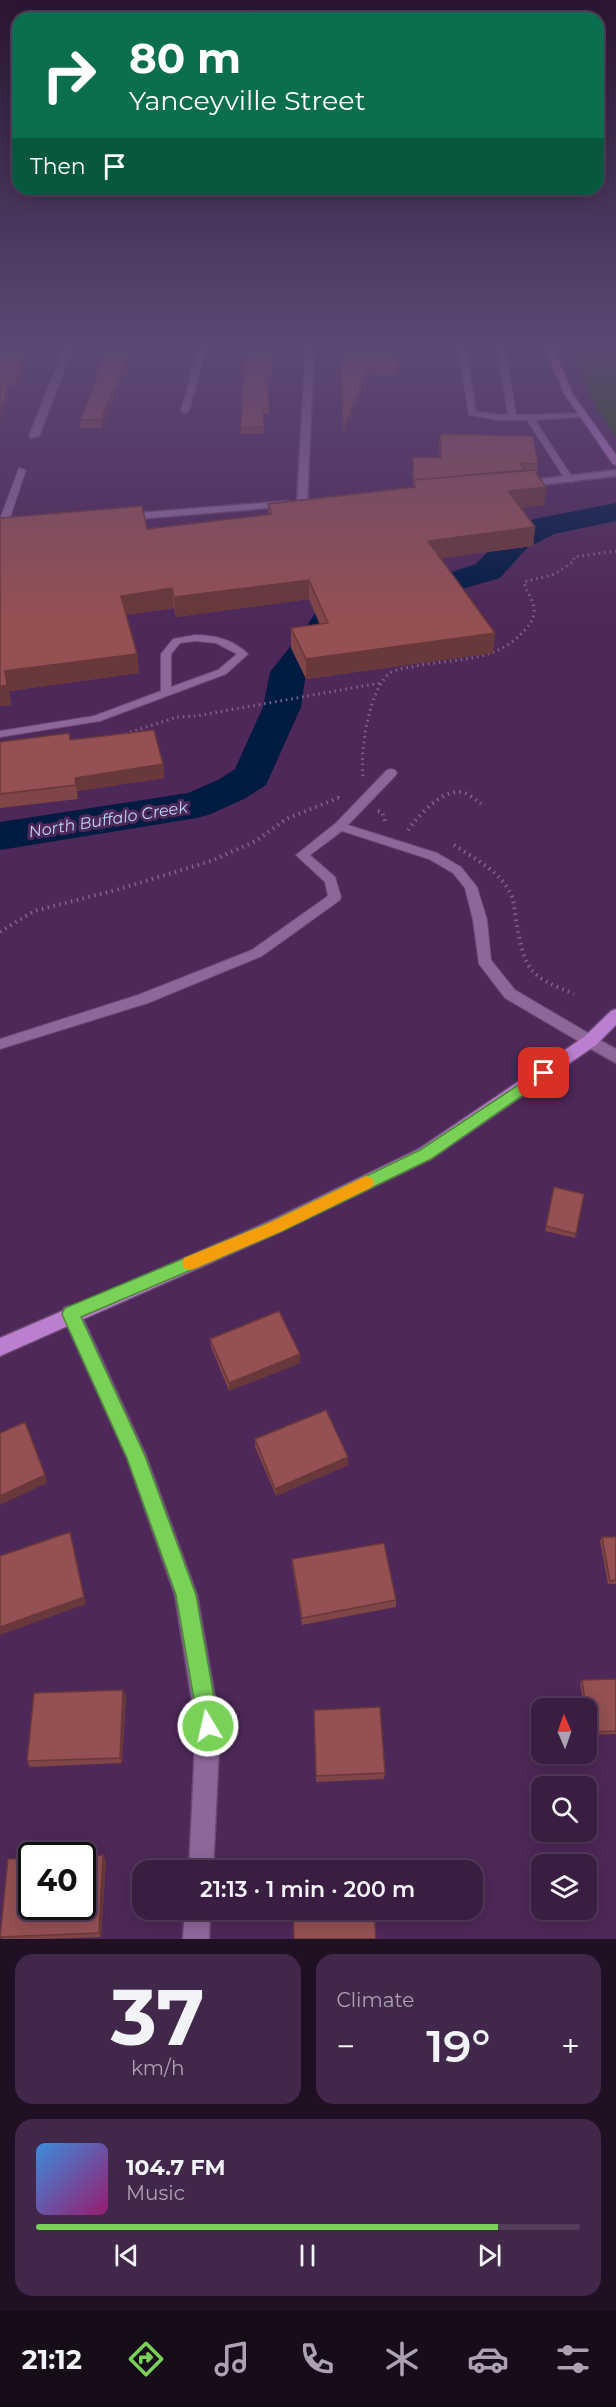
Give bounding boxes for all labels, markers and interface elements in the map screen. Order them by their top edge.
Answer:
text: 80 m [129,32,241,84]
icon: right [30,36,108,114]
text: Yanceyville Street [129,84,366,117]
icon: arrive [98,150,131,183]
text: Then [30,153,86,180]
water label: North Buffalo Creek [27,797,190,841]
pin [518,1047,569,1098]
icon: arrive [527,1056,560,1089]
position arrow [176,1694,240,1758]
north arrow [531,1698,597,1764]
map controls [531,1698,597,1920]
button: search [531,1776,597,1842]
speed limit sign: 40 [18,1842,96,1920]
button: layers [531,1854,597,1920]
text: 21:13 · 1 min · 200 m [200,1876,415,1903]
text: 37 [111,1969,205,2065]
text: Climate [337,1988,414,2012]
text: 19° [426,2018,490,2073]
text: − [337,2026,355,2066]
text: + [561,2026,580,2066]
text: km/h [131,2056,184,2080]
text: 104.7 FM [126,2154,226,2181]
text: Music [126,2181,185,2205]
icon: previous [110,2239,143,2272]
icon: pause [291,2239,324,2272]
icon: next [473,2239,506,2272]
icon: directions [125,2338,167,2380]
icon: music [211,2338,253,2380]
icon: phone [296,2338,338,2380]
icon: climate [381,2338,423,2380]
icon: car [467,2338,509,2380]
icon: filters [552,2338,594,2380]
text: 21:12 [22,2343,82,2376]

